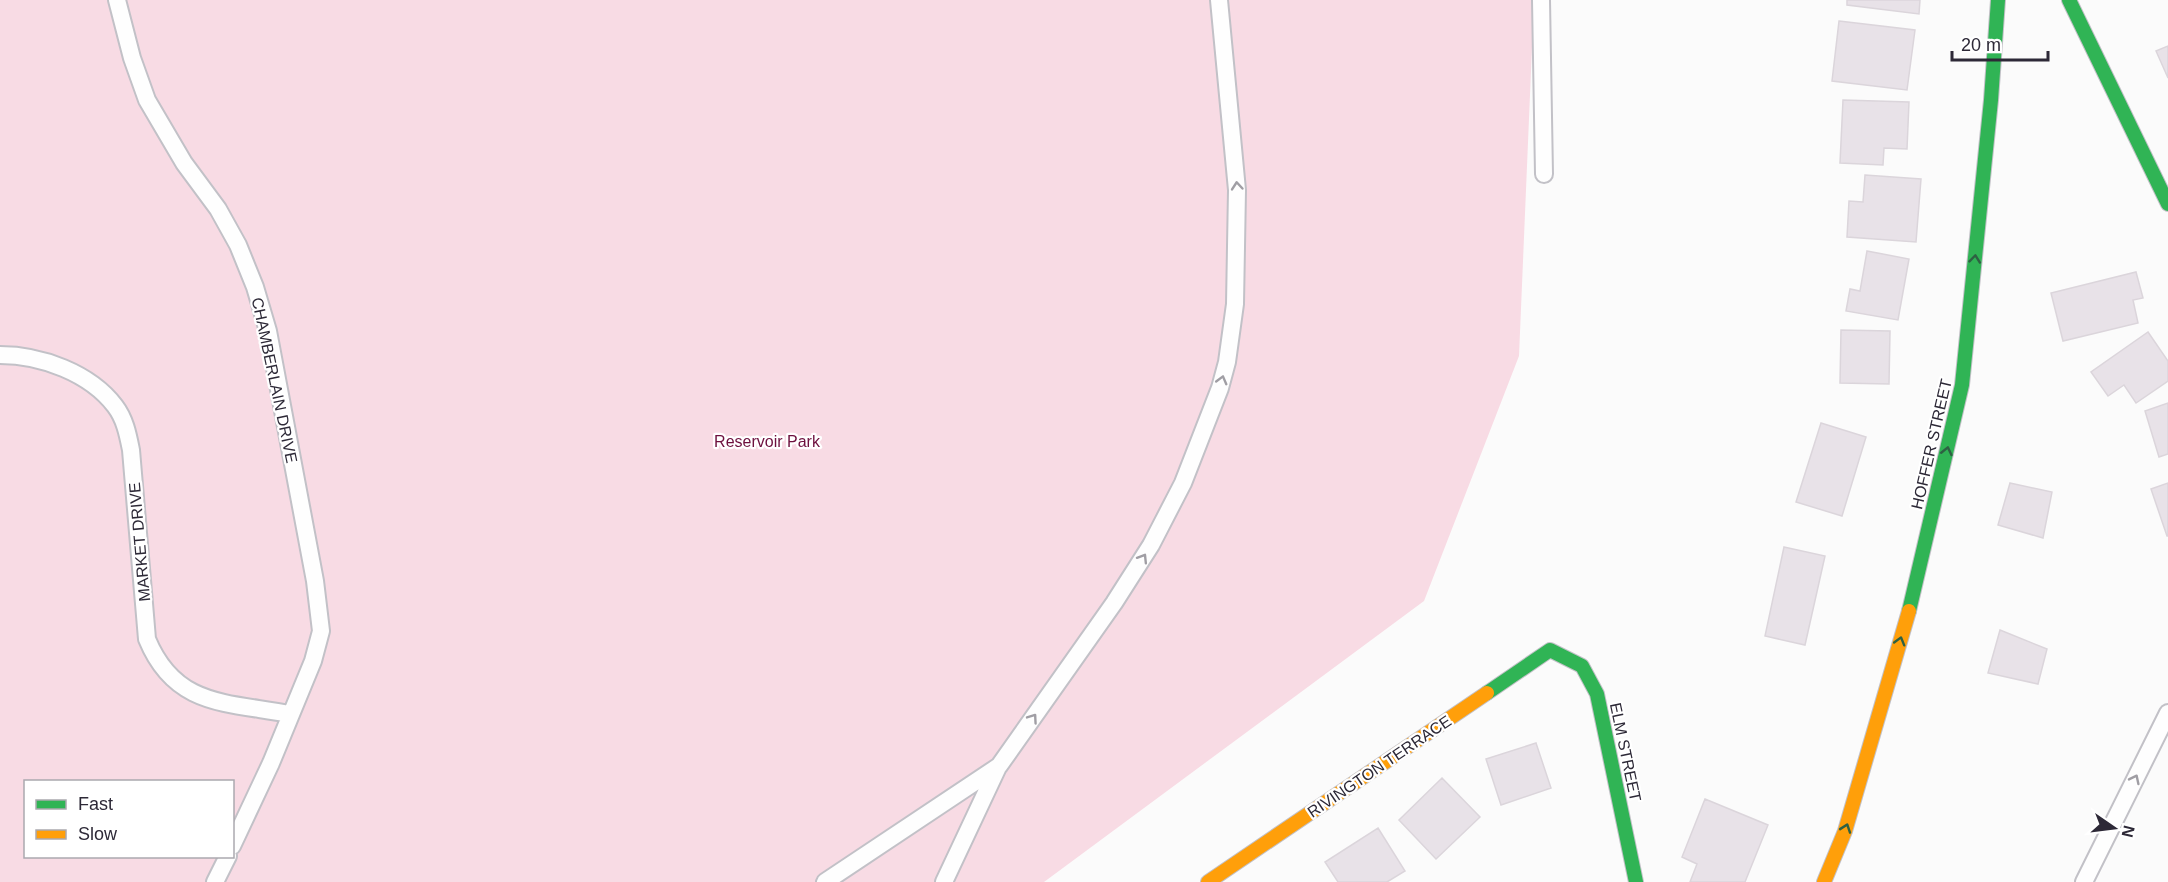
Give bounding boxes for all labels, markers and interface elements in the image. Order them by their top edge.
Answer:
scale bar [1952,24,2048,62]
text: 20 m [1961,35,2001,55]
one-way arrow [1231,182,1244,191]
one-way arrow [1968,254,1981,263]
street label: CHAMBERLAIN DRIVE [249,296,300,464]
one-way arrow [1215,375,1228,385]
street label: HOFFER STREET [1908,377,1955,511]
park label: Reservoir Park [714,433,821,450]
one-way arrow [1939,447,1952,457]
street label: MARKET DRIVE [126,482,153,602]
one-way arrow [1136,554,1148,564]
one-way arrow [1893,636,1906,646]
street label: ELM STREET [1607,701,1644,803]
street label: RIVINGTON TERRACE [1304,712,1454,821]
one-way arrow [1026,714,1037,725]
one-way arrow [2128,774,2140,785]
legend [24,780,234,858]
text: Fast [78,794,113,814]
north arrow [2084,798,2144,858]
one-way arrow [1838,823,1851,834]
text: Slow [78,824,118,844]
text: N [2118,824,2138,839]

